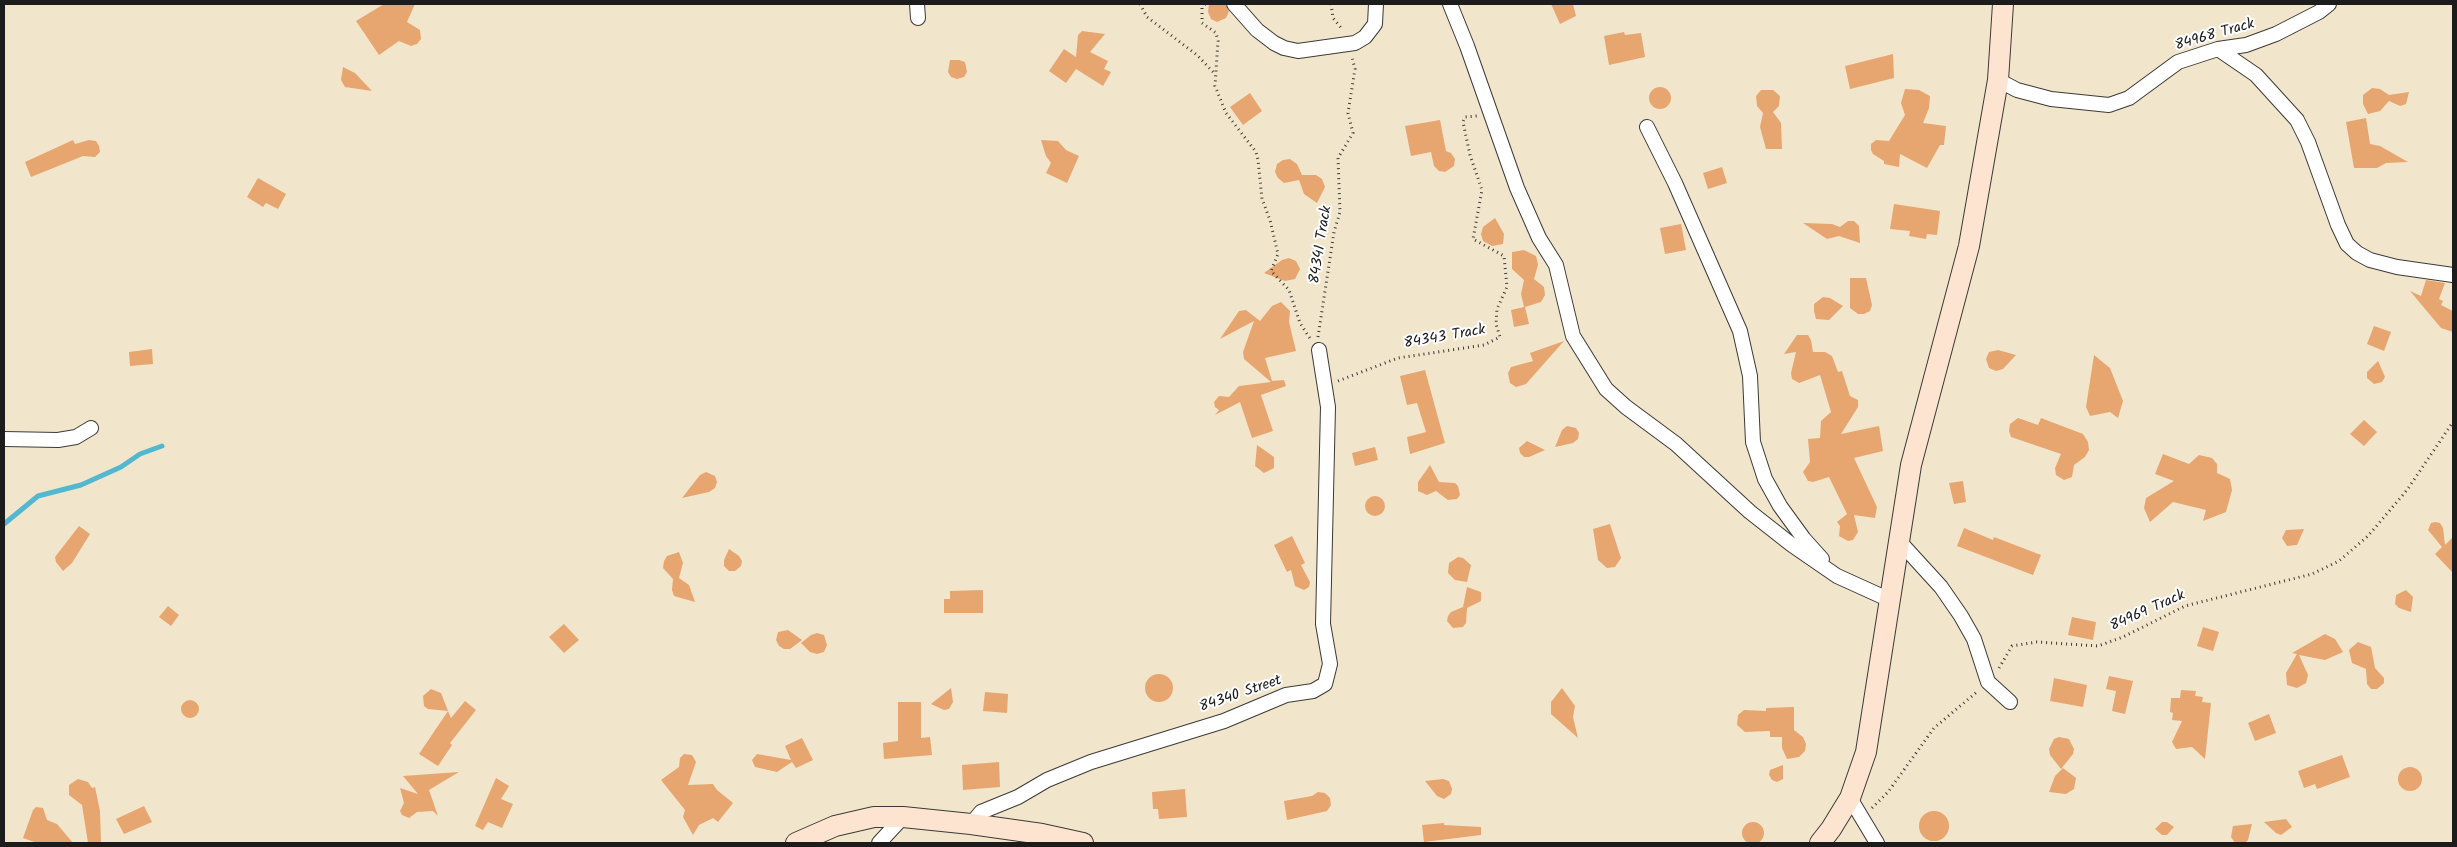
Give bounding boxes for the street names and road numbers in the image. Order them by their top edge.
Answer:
street label: 84968 Track [2173,16,2257,56]
street label: 84341 Track [1307,205,1337,285]
street label: 84343 Track [1403,322,1487,354]
street label: 84969 Track [2108,588,2188,636]
street label: 84340 Street [1198,673,1284,717]

